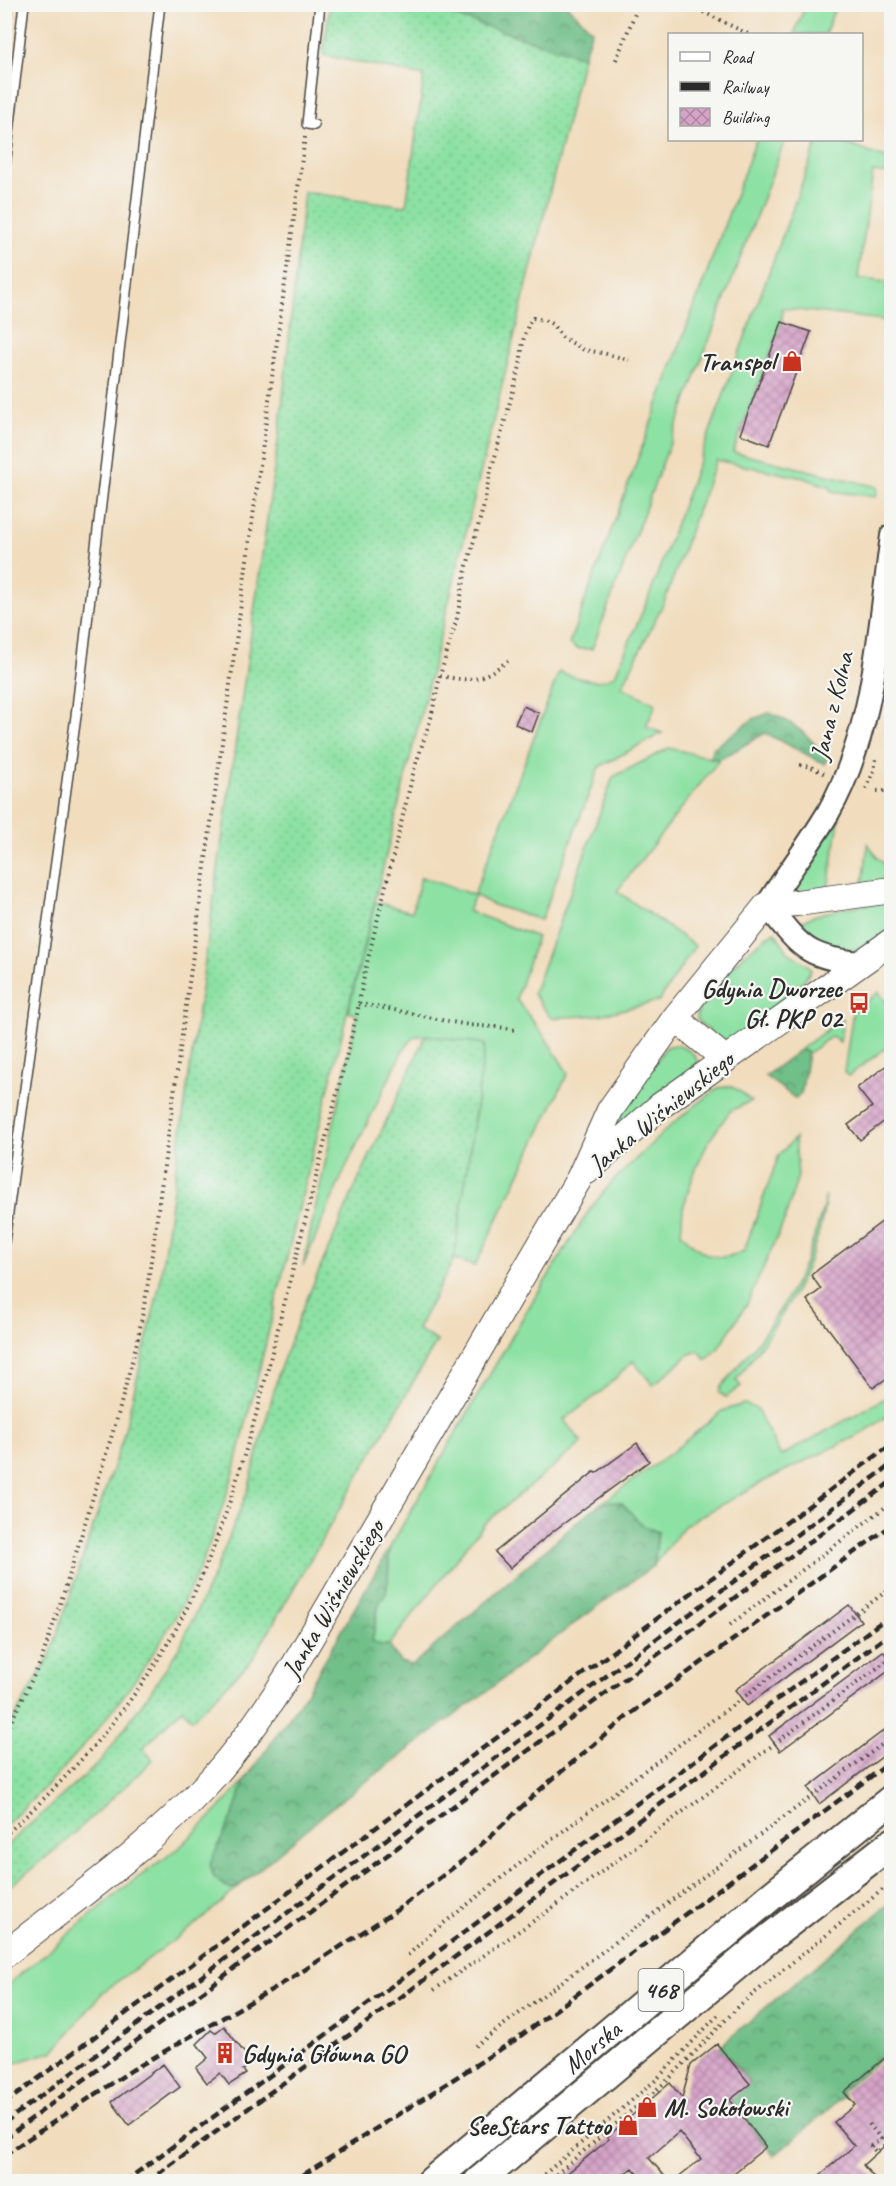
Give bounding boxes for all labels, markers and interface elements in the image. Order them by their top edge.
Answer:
legend [668,33,863,141]
text: Road [722,46,755,68]
text: Railway [722,76,770,98]
text: Building [722,106,771,128]
place label: Transpol [699,345,779,378]
shop icon: Transpol [780,349,804,373]
street label: Jana z Kolna [802,647,862,766]
place label: Gdynia Dworzec Gł. PKP 02 [702,972,844,1035]
bus stop icon: Gdynia Dworzec Gł. PKP 02 [847,991,871,1015]
street label: Janka Wiśniewskiego [580,1041,743,1182]
street label: Janka Wiśniewskiego [273,1511,393,1686]
road number: 468 [638,1969,684,2011]
street label: Morska [556,2012,629,2081]
place label: Gdynia Główna GO [242,2037,409,2070]
building icon: Gdynia Główna GO [213,2041,237,2065]
place label: M. Sokołowski [664,2091,791,2124]
shop icon: M. Sokołowski [635,2095,659,2119]
place label: SeeStars Tattoo [466,2109,613,2142]
shop icon: SeeStars Tattoo [616,2113,640,2137]

